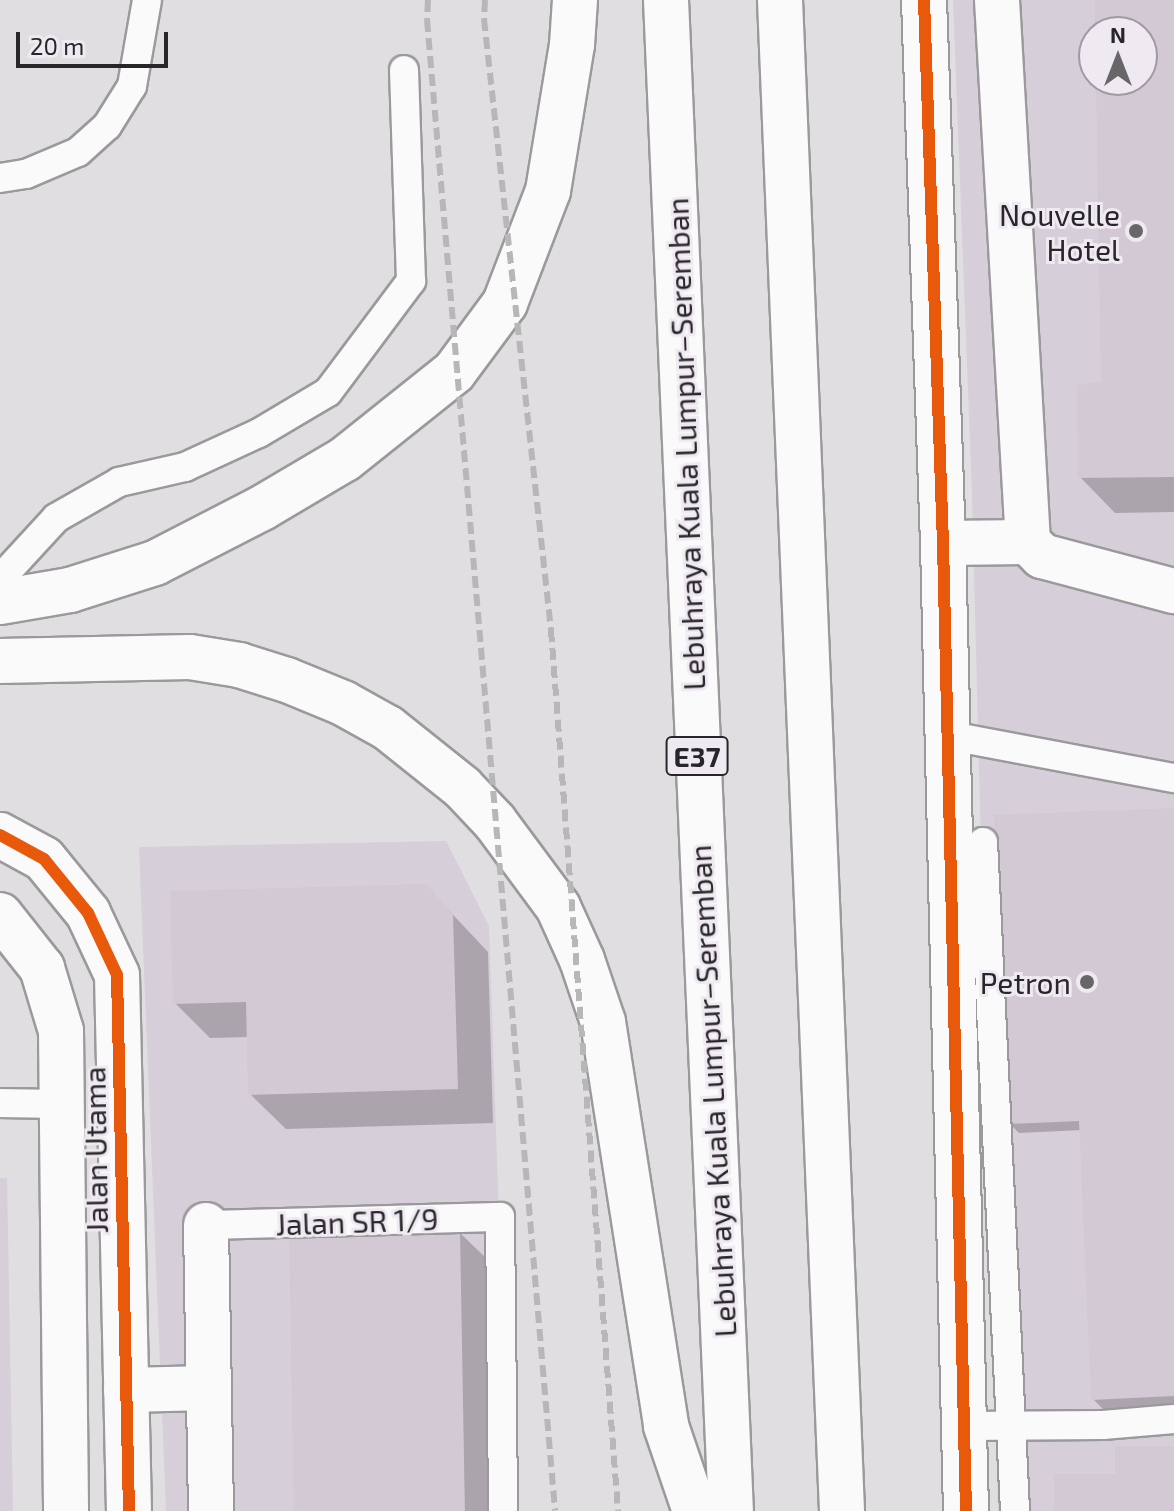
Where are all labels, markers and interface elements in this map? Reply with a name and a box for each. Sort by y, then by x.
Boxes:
scale bar [20,16,172,66]
north arrow [1078,16,1158,96]
text: N [1110,21,1126,47]
text: 20 m [30,31,84,60]
place label: Nouvelle Hotel [999,196,1120,266]
street label: Lebuhraya Kuala Lumpur–Seremban [658,197,712,691]
marker: Nouvelle Hotel [1127,222,1145,240]
road number: E37 [665,732,729,780]
street label: Lebuhraya Kuala Lumpur–Seremban [681,844,743,1338]
place label: Petron [980,964,1071,1000]
marker: Petron [1078,973,1096,991]
street label: Jalan Utama [76,1066,114,1234]
street label: Jalan SR 1/9 [275,1200,439,1242]

